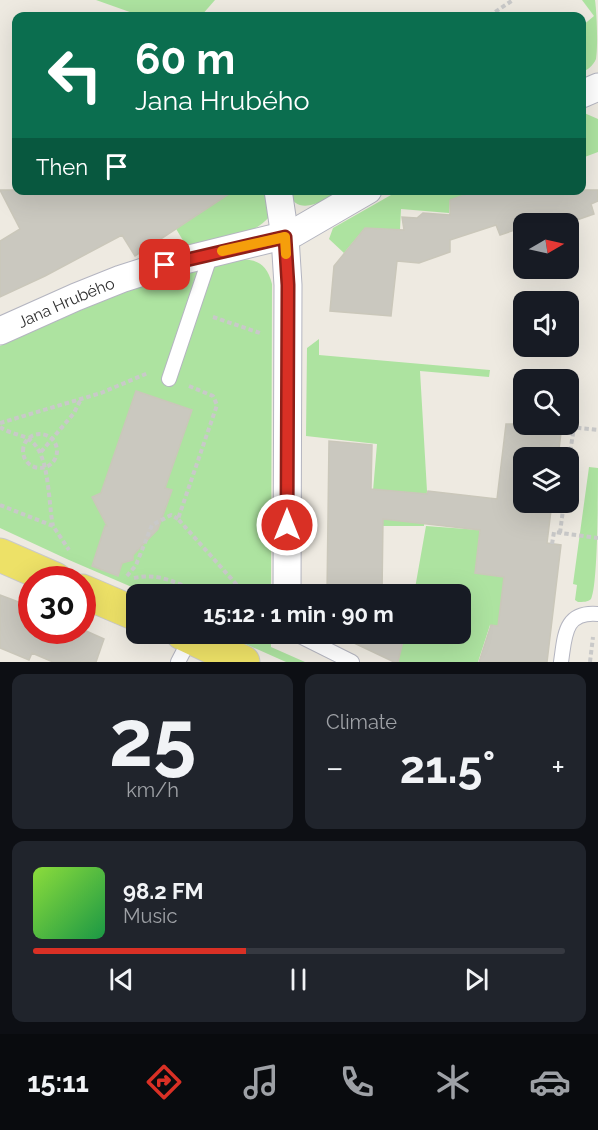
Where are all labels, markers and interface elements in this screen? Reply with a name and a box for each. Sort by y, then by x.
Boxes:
text: 60 m [135,35,235,84]
icon: left [36,36,114,114]
text: Jana Hrubého [135,85,310,116]
icon: arrive [100,150,133,183]
text: Then [36,154,88,180]
north arrow [513,213,579,279]
map controls [513,213,579,513]
pin [139,239,190,290]
icon: arrive [148,248,181,281]
street label: Jana Hrubého [15,273,117,331]
button: sound [513,291,579,357]
button: search [513,369,579,435]
button: layers [513,447,579,513]
position arrow [255,493,319,557]
speed limit sign: 30 [18,566,96,644]
text: 15:12 · 1 min · 90 m [203,601,394,627]
text: 25 [109,693,196,784]
text: Climate [326,710,397,734]
text: 21.5° [400,741,495,794]
text: − [326,748,344,787]
text: + [551,748,565,787]
text: km/h [126,778,179,802]
text: 98.2 FM [123,878,204,904]
text: Music [123,904,177,928]
icon: previous [105,963,138,996]
icon: pause [282,963,315,996]
icon: next [460,963,493,996]
icon: directions [143,1061,185,1103]
icon: music [240,1061,282,1103]
icon: phone [336,1061,378,1103]
icon: climate [432,1061,474,1103]
icon: car [529,1061,571,1103]
text: 15:11 [27,1067,89,1098]

